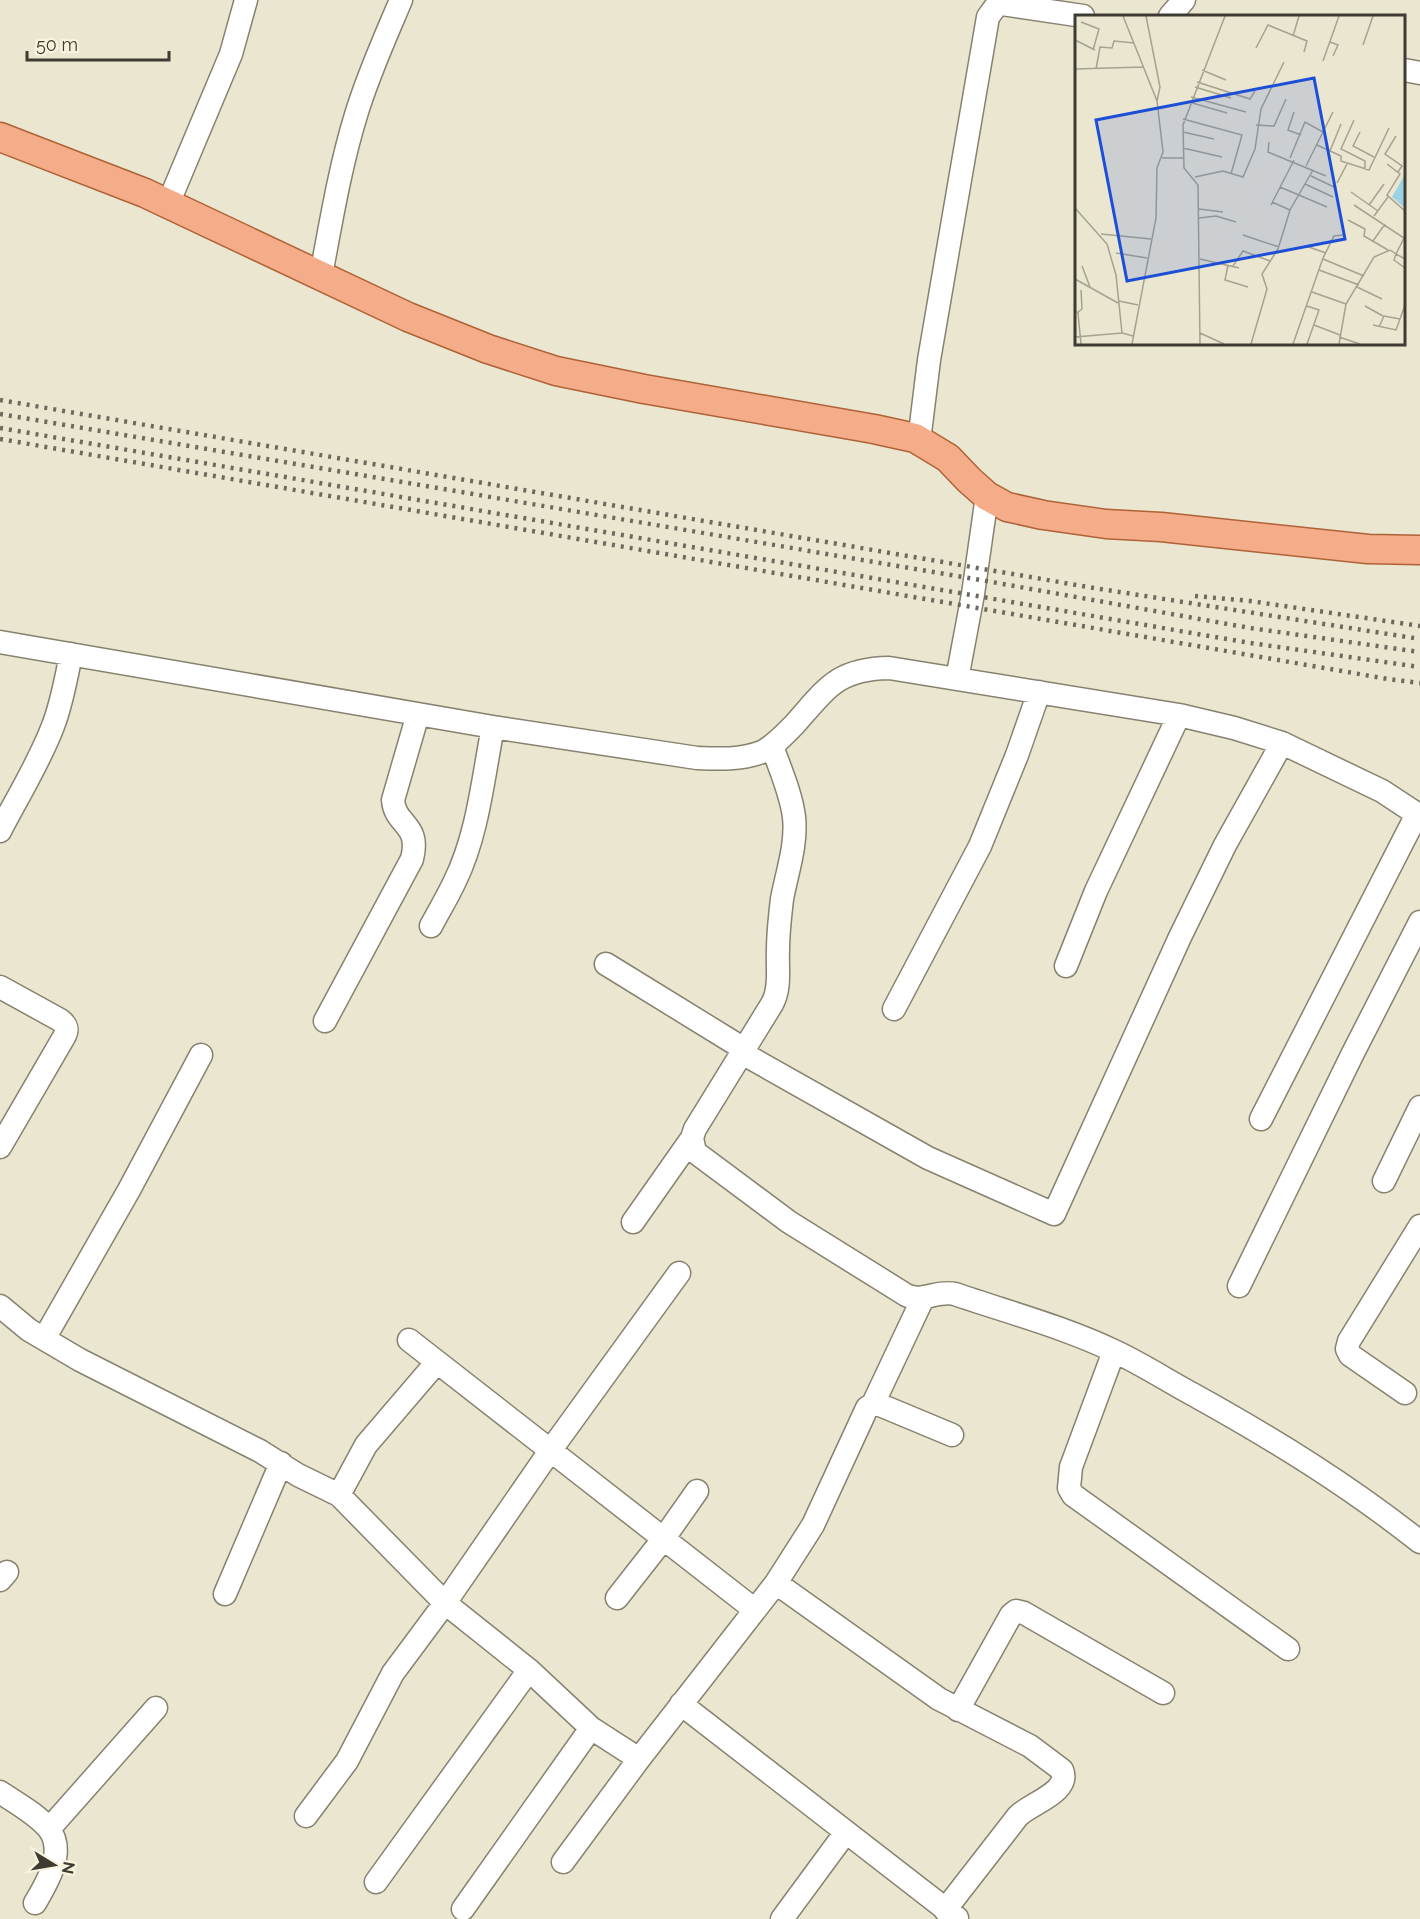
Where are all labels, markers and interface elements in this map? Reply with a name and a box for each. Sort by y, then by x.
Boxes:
inset map [1075,15,1405,345]
scale bar [27,24,170,62]
text: 50 m [36,34,78,55]
north arrow [24,1835,84,1895]
text: N [58,1860,79,1876]

